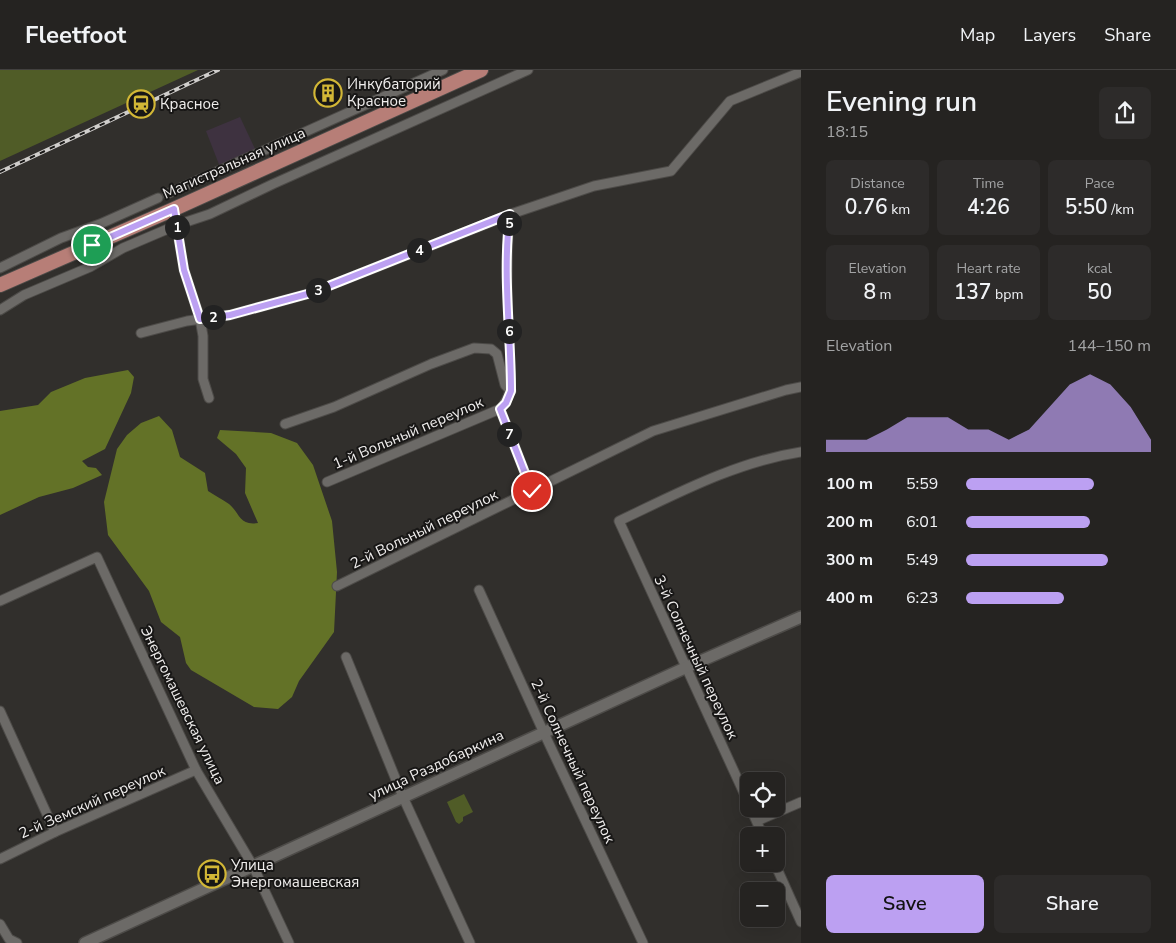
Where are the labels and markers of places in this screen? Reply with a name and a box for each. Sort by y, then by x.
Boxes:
place label: Инкубаторий Красное [347,74,441,111]
building icon: Инкубаторий Красное [313,78,343,108]
station icon: Красное [126,89,156,119]
place label: Красное [160,94,219,114]
pin: 5 [496,210,522,236]
pin: 1 [164,214,190,240]
pin [71,224,113,266]
pin: 4 [406,238,432,262]
pin: 3 [306,278,330,302]
pin: 2 [200,304,226,330]
pin: 6 [496,318,522,344]
pin: 7 [496,422,522,446]
pin [511,470,553,512]
place label: Улица Энергомашевская [230,855,359,892]
bus stop icon: Улица Энергомашевская [197,859,227,889]

